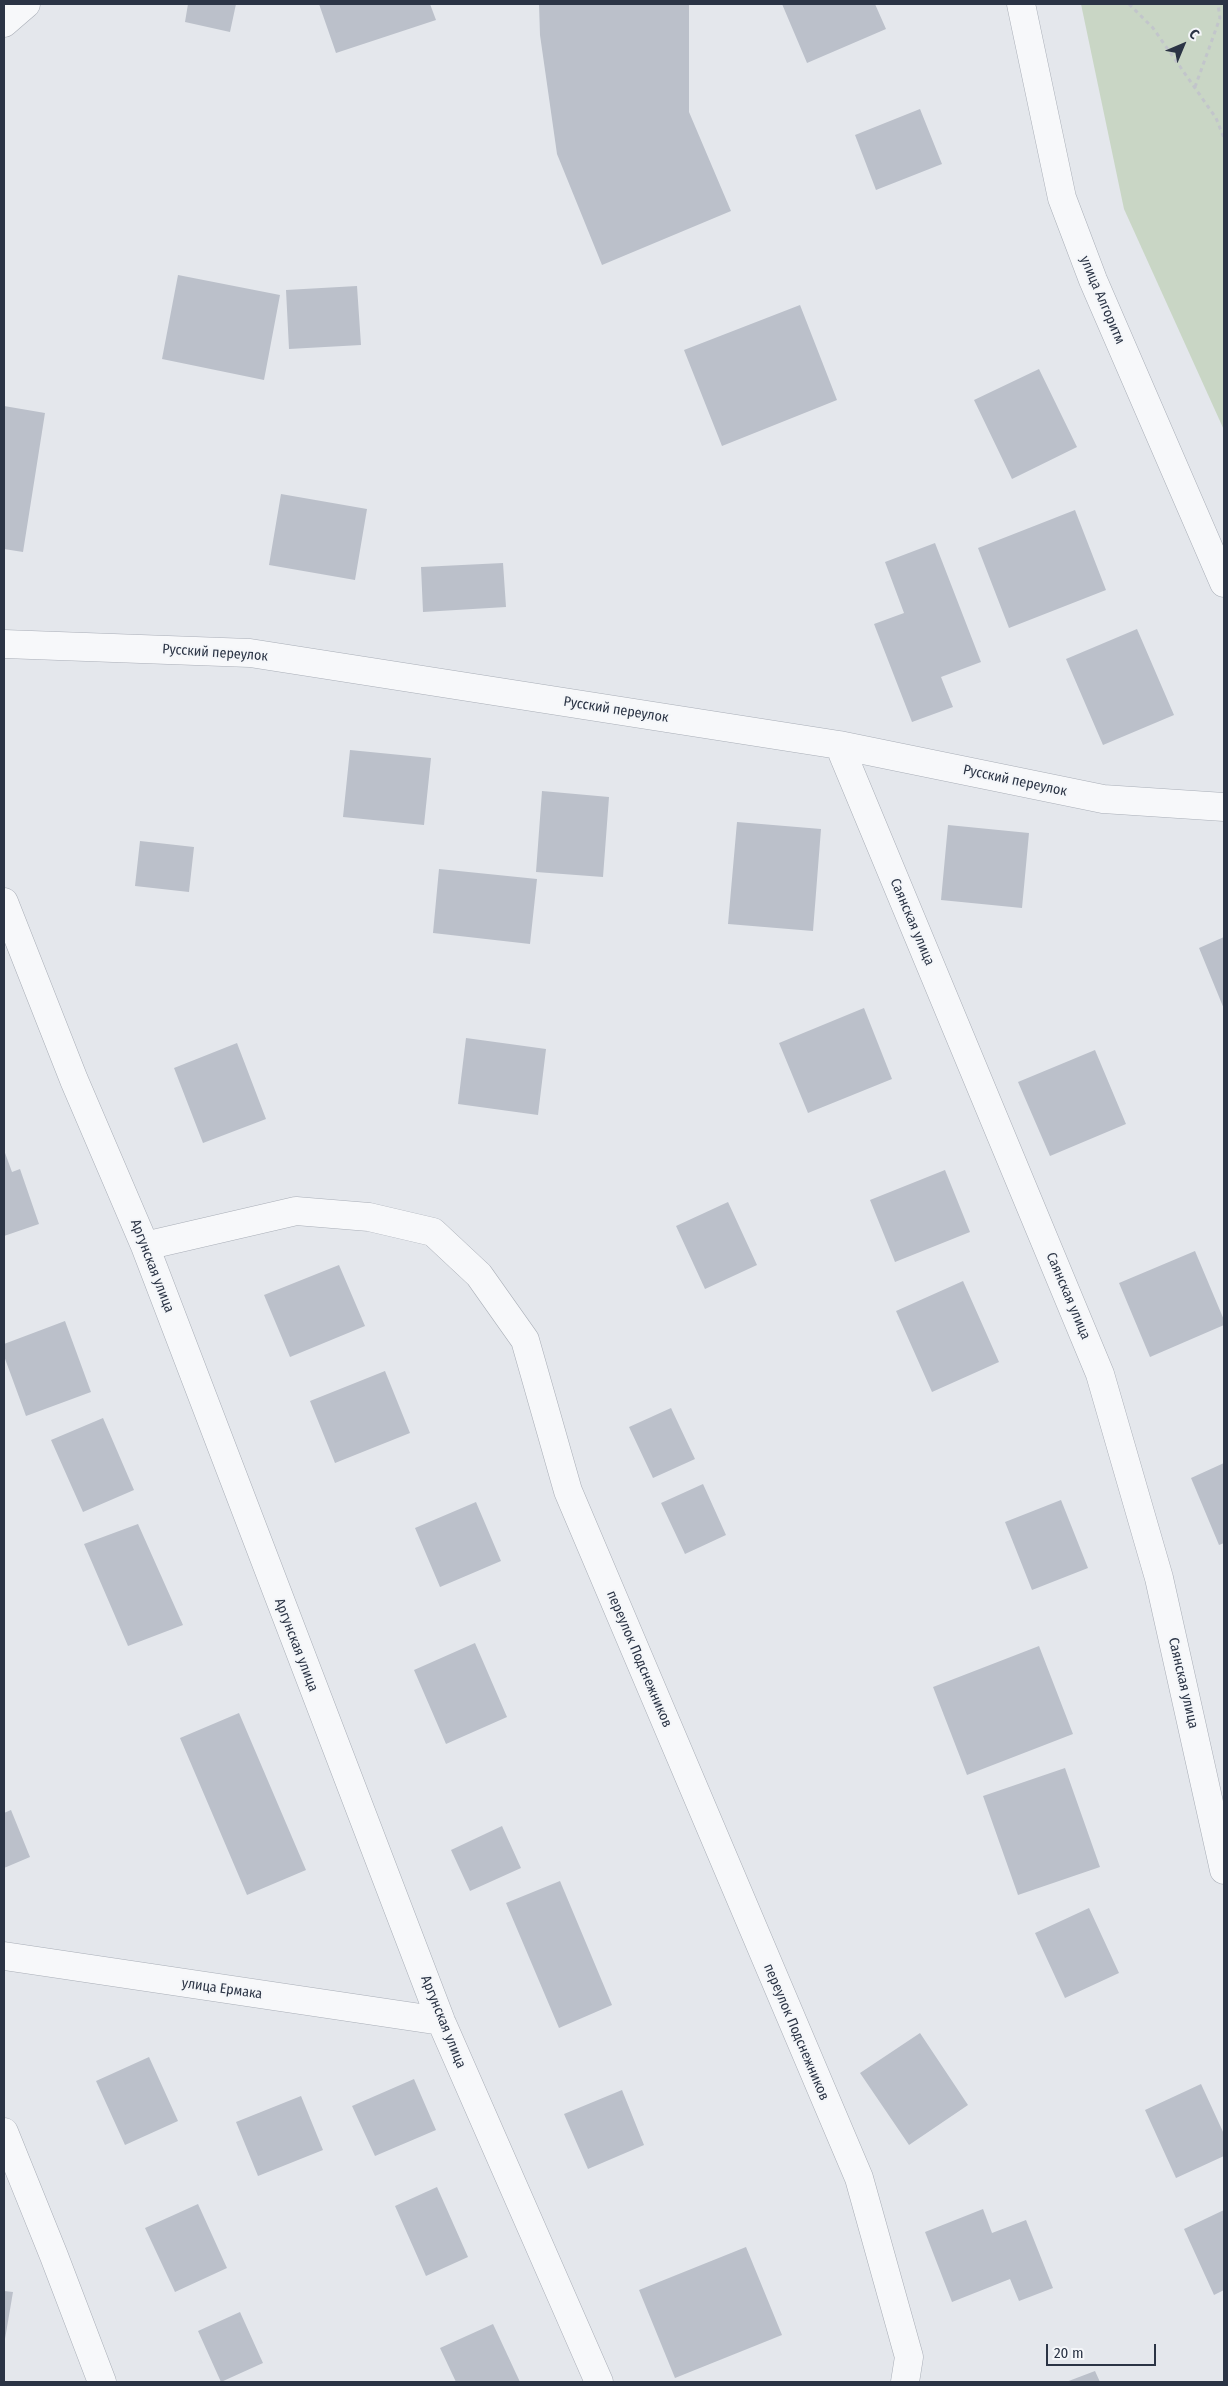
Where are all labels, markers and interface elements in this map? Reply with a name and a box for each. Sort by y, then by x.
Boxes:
north arrow [1158,20,1208,70]
text: С [1185,25,1203,43]
street label: улица Алгоритм [1076,253,1128,347]
street label: Русский переулок [162,641,268,665]
street label: Русский переулок [562,693,670,727]
street label: Русский переулок [961,762,1069,800]
street label: Саянская улица [886,876,938,968]
street label: Аргунская улица [127,1217,177,1315]
street label: Саянская улица [1042,1250,1094,1342]
street label: переулок Подснежников [603,1588,675,1730]
street label: Аргунская улица [271,1596,321,1694]
street label: Саянская улица [1164,1636,1202,1730]
street label: переулок Подснежников [760,1961,832,2103]
street label: Аргунская улица [417,1973,469,2071]
street label: улица Ермака [181,1975,263,2003]
scale bar [1048,2334,1158,2366]
text: 20 m [1054,2344,1084,2362]

